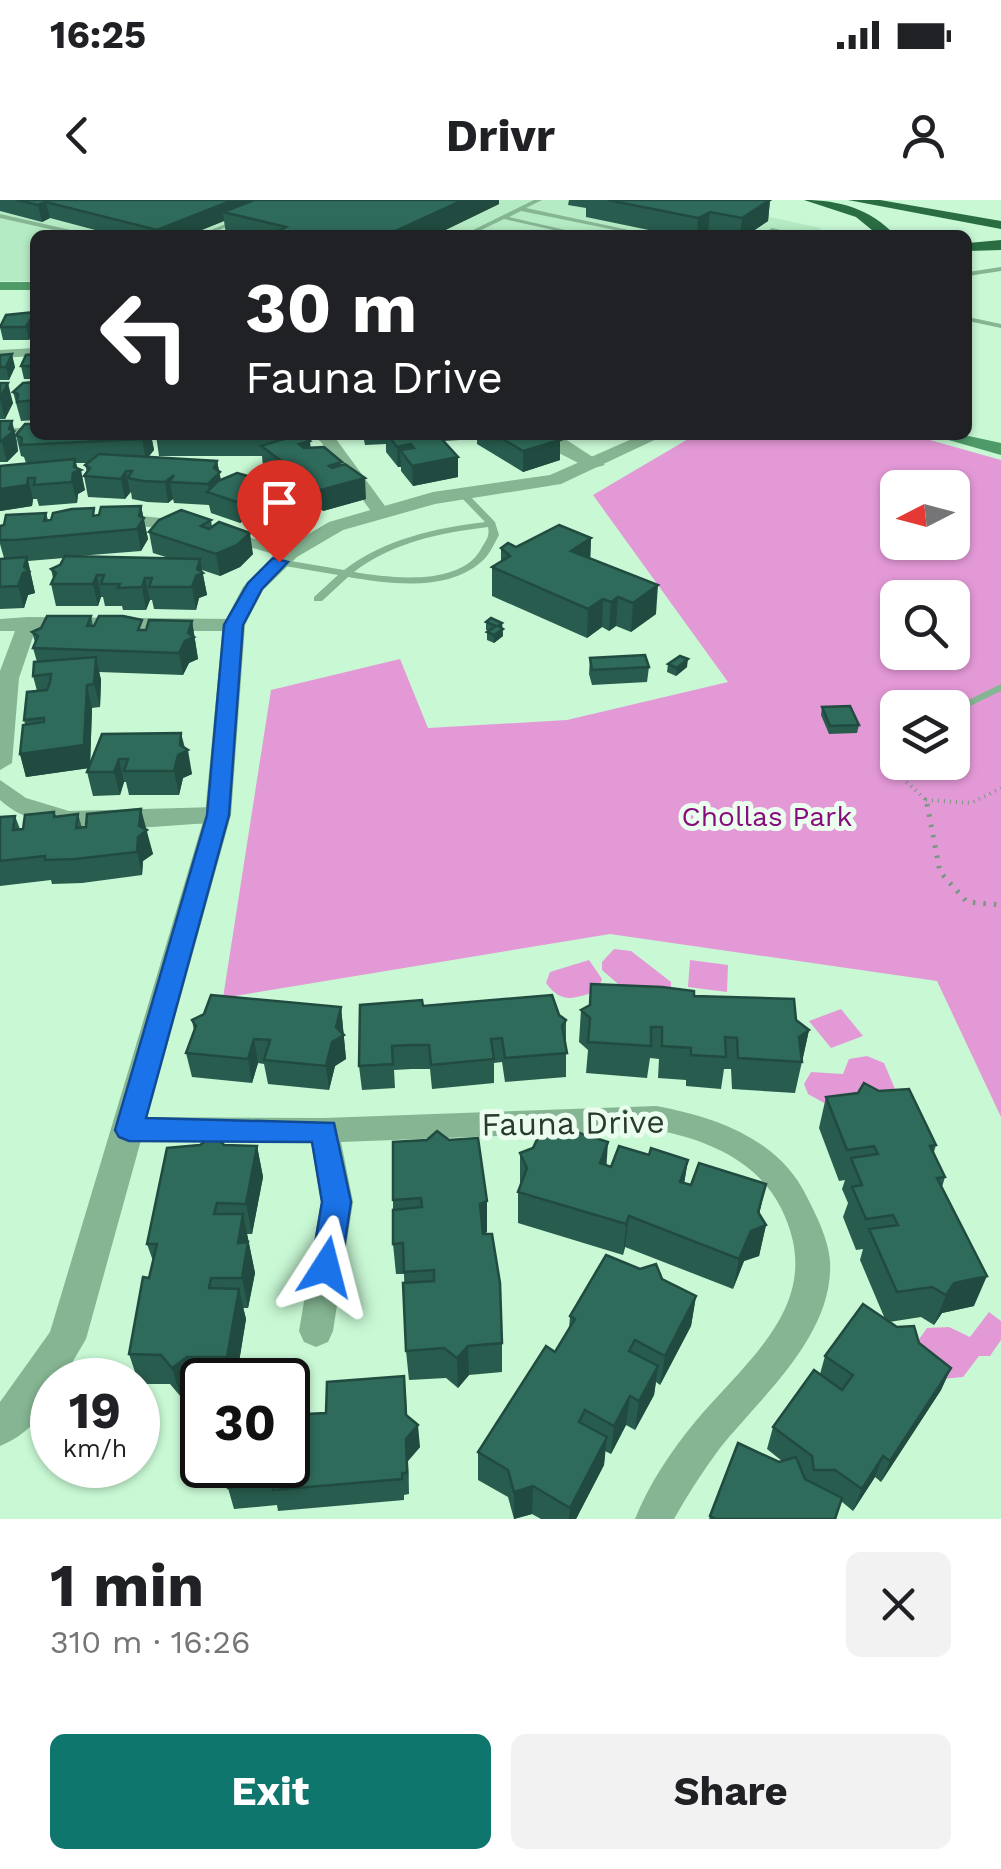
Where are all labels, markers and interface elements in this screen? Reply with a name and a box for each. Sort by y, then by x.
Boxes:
text: 16:25 [50,13,146,57]
icon: back [50,108,105,163]
icon: person [896,108,951,163]
text: Drivr [446,109,555,162]
text: 30 m [245,267,417,349]
icon: left [80,270,210,400]
text: Fauna Drive [245,351,503,404]
pin [237,460,322,563]
north arrow [880,470,970,560]
map controls [880,470,970,780]
icon: arrive [252,475,307,530]
button: search [880,580,970,670]
button: layers [880,690,970,780]
park label: Chollas Park [682,800,853,833]
street label: Fauna Drive [481,1102,665,1144]
position arrow [274,1215,378,1319]
speed limit sign: 30 [180,1358,310,1488]
text: 19 [69,1381,121,1440]
text: km/h [63,1434,127,1463]
text: 1 min [50,1550,204,1621]
button: close [846,1552,951,1657]
text: 310 m · 16:26 [50,1623,250,1661]
button: Exit [50,1734,491,1849]
button: Share [511,1734,951,1849]

